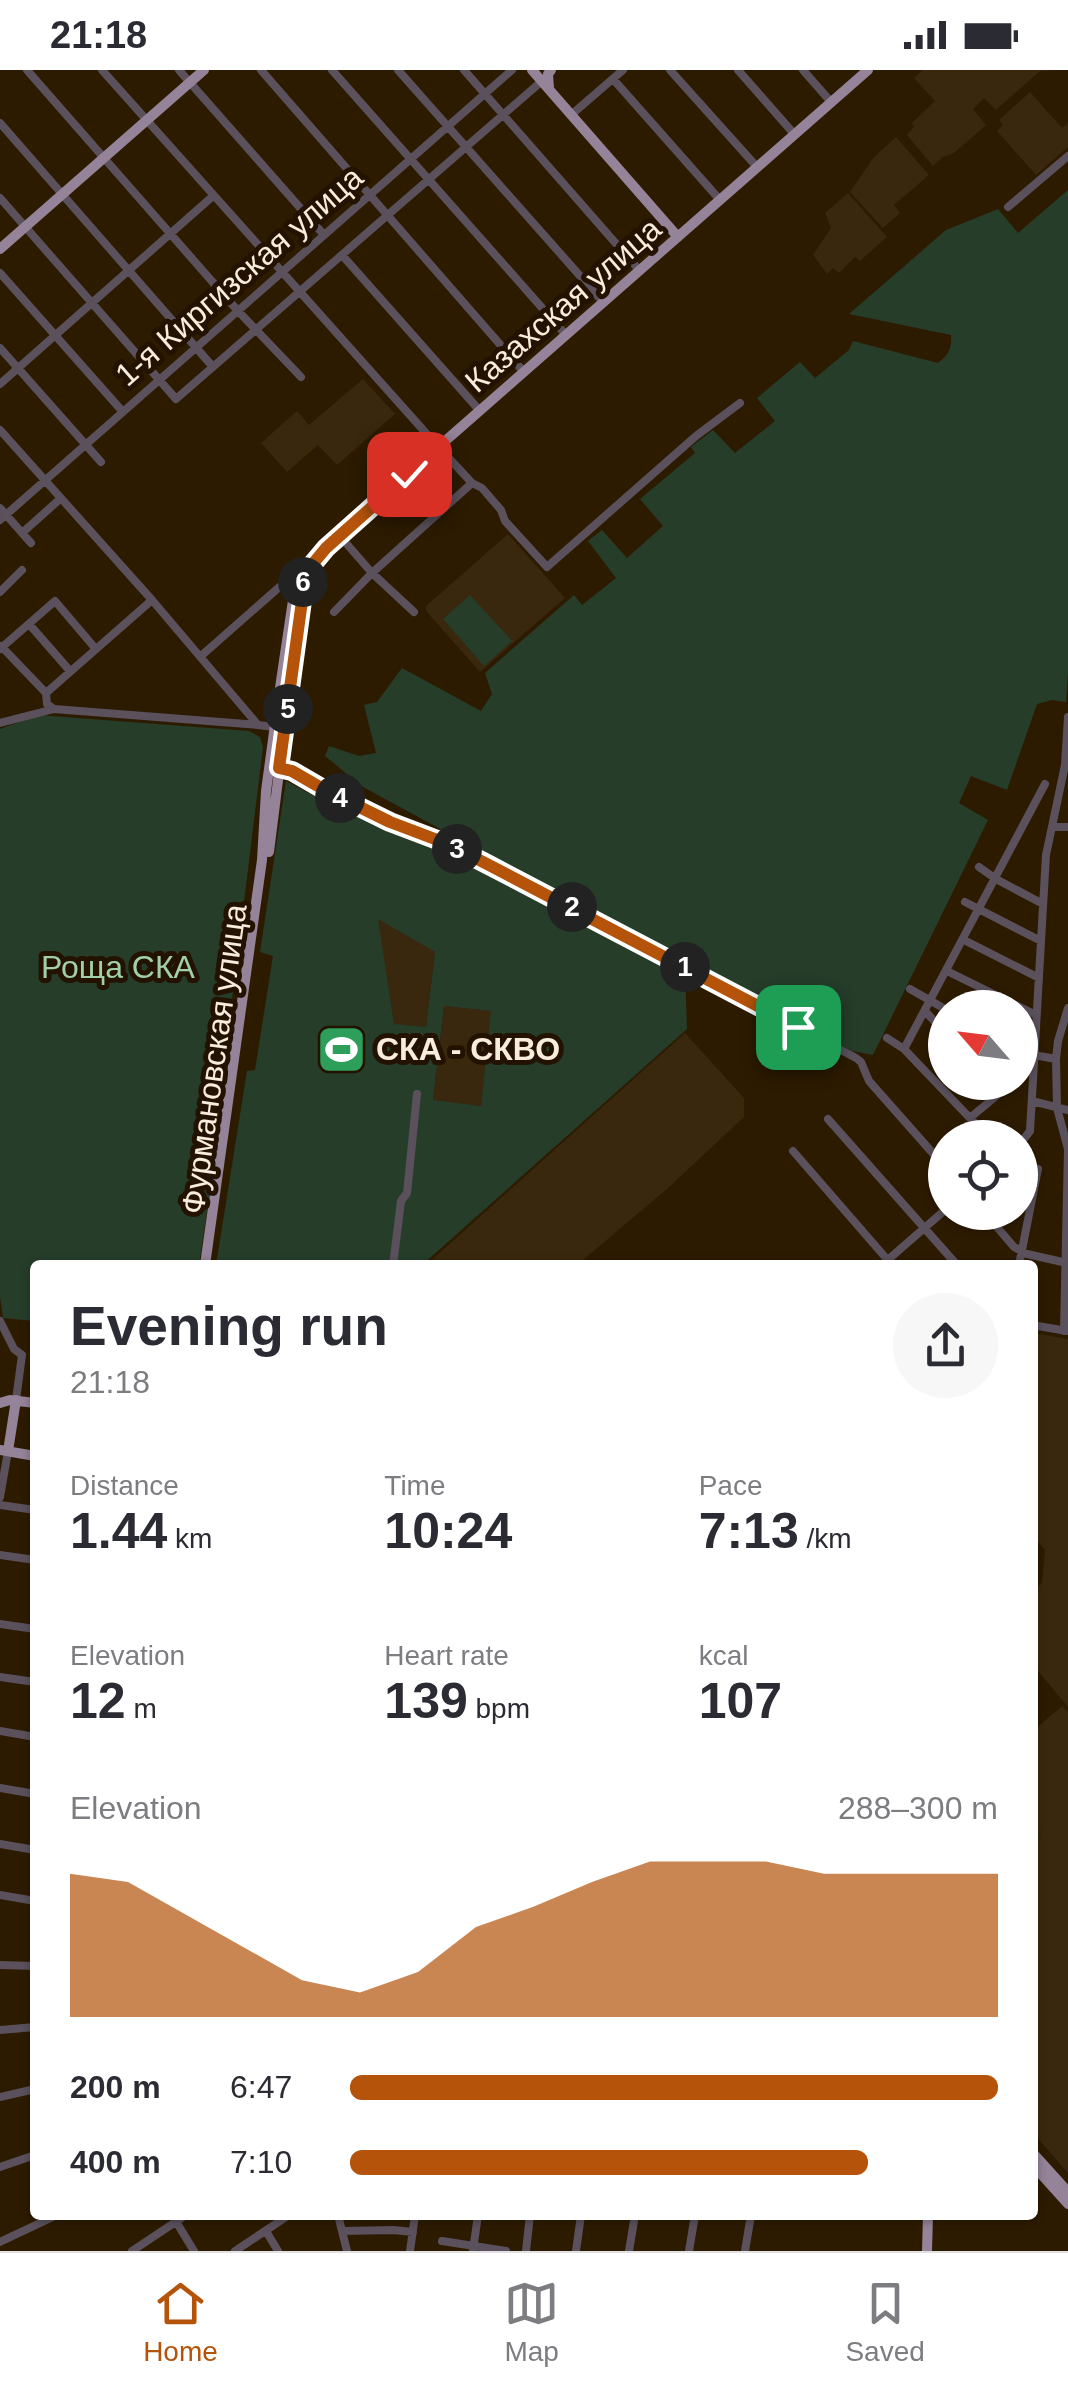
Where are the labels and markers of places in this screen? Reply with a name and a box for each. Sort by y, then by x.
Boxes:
pin [367,432,452,517]
pin: 6 [278,557,328,607]
pin: 5 [263,684,313,734]
pin: 4 [315,773,365,823]
pin: 3 [432,824,482,874]
pin: 2 [547,882,597,932]
pin: 1 [660,942,710,992]
pin [756,985,841,1070]
sports icon: СКА - СКВО [315,1023,367,1075]
place label: СКА - СКВО [376,1031,560,1067]

